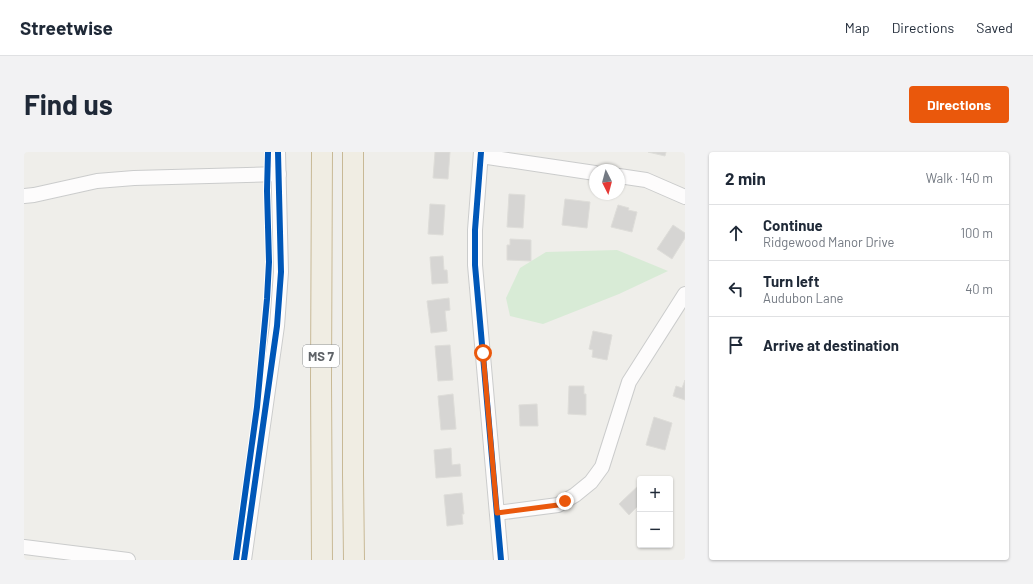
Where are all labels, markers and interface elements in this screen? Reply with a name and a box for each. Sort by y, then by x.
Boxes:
text: Streetwise [20,16,113,39]
text: Map [845,19,870,36]
text: Directions [892,19,954,36]
text: Saved [976,19,1013,36]
button: Directions [909,86,1009,123]
text: Find us [24,87,113,121]
north arrow [589,164,625,200]
text: 2 min [725,168,766,188]
text: Walk · 140 m [926,170,993,186]
text: Continue [763,216,823,234]
icon: ahead [725,222,747,244]
text: 100 m [960,225,993,241]
text: Ridgewood Manor Drive [763,234,894,250]
text: Turn left [763,272,819,290]
icon: left [725,278,747,300]
text: 40 m [965,281,993,297]
text: Audubon Lane [763,290,844,306]
icon: arrive [725,334,747,356]
text: Arrive at destination [763,336,899,354]
route start [474,344,492,362]
road number: MS 7 [303,345,339,367]
map controls [637,476,673,548]
button: + [637,476,673,512]
route end [556,492,574,510]
button: − [637,512,673,548]

